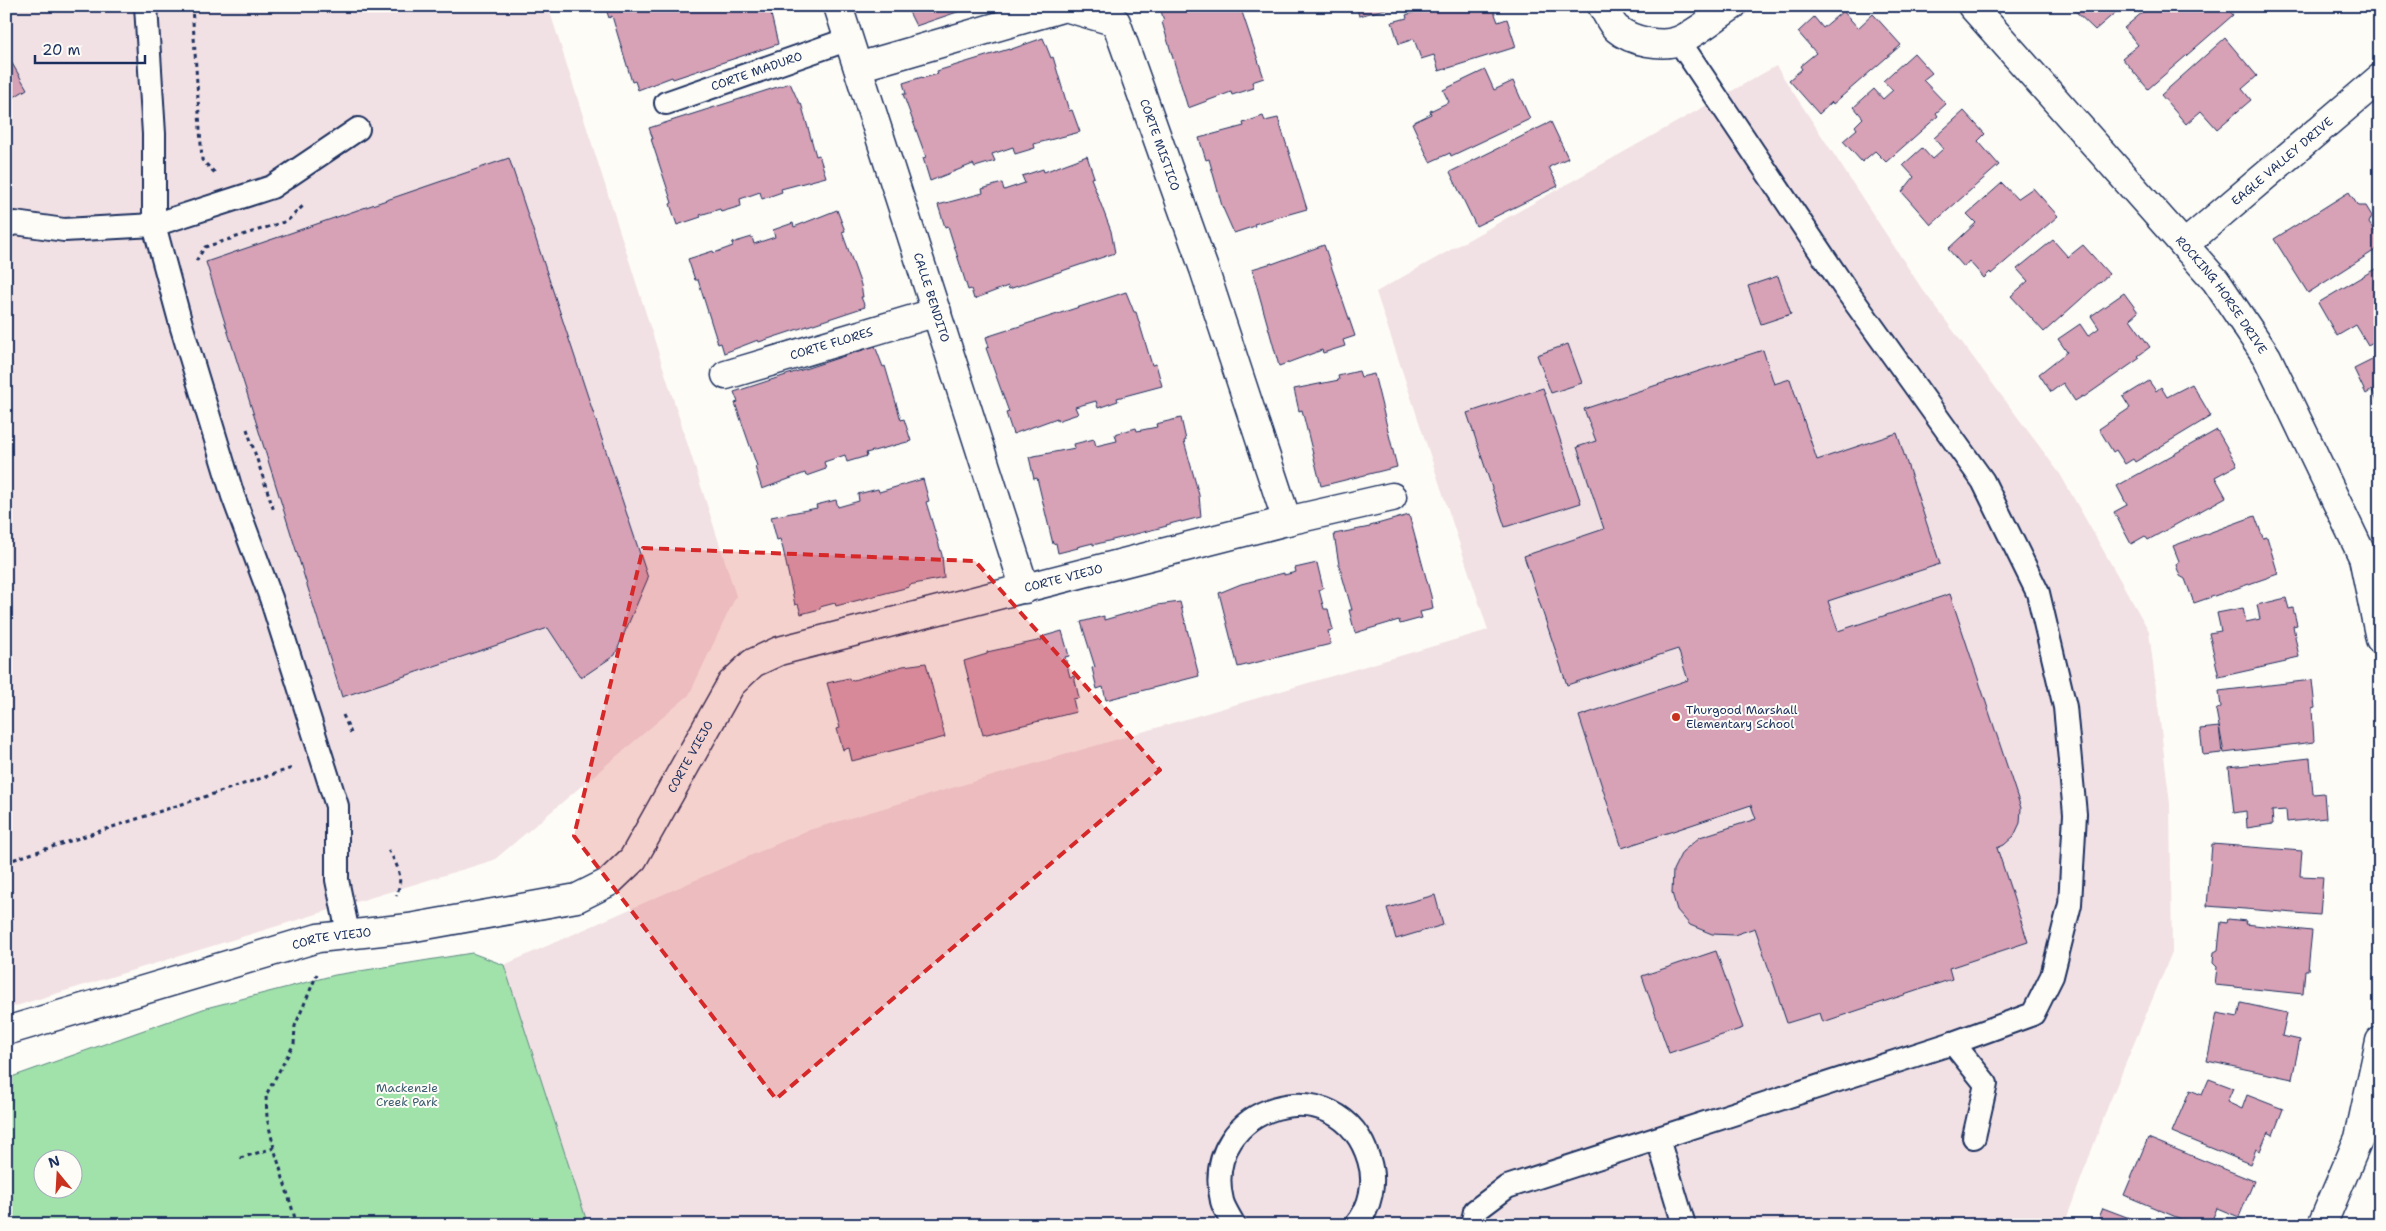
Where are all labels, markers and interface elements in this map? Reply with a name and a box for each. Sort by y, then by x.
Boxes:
scale bar [35,32,145,64]
text: 20 m [42,40,81,60]
street label: CORTE MADURO [709,48,804,95]
street label: CORTE MISTICO [1136,97,1183,193]
street label: EAGLE VALLEY DRIVE [2228,114,2336,209]
street label: ROCKING HORSE DRIVE [2172,233,2271,357]
street label: CALLE BENDITO [910,251,953,344]
street label: CORTE FLORES [788,323,875,363]
street label: CORTE VIEJO [1023,561,1104,596]
place label: Thurgood Marshall Elementary School [1686,702,1798,732]
marker: Thurgood Marshall Elementary School [1670,711,1682,723]
street label: CORTE VIEJO [664,718,717,796]
street label: CORTE VIEJO [290,924,372,953]
park label: Mackenzie Creek Park [376,1080,438,1110]
north arrow [32,1148,82,1198]
text: N [46,1151,62,1172]

